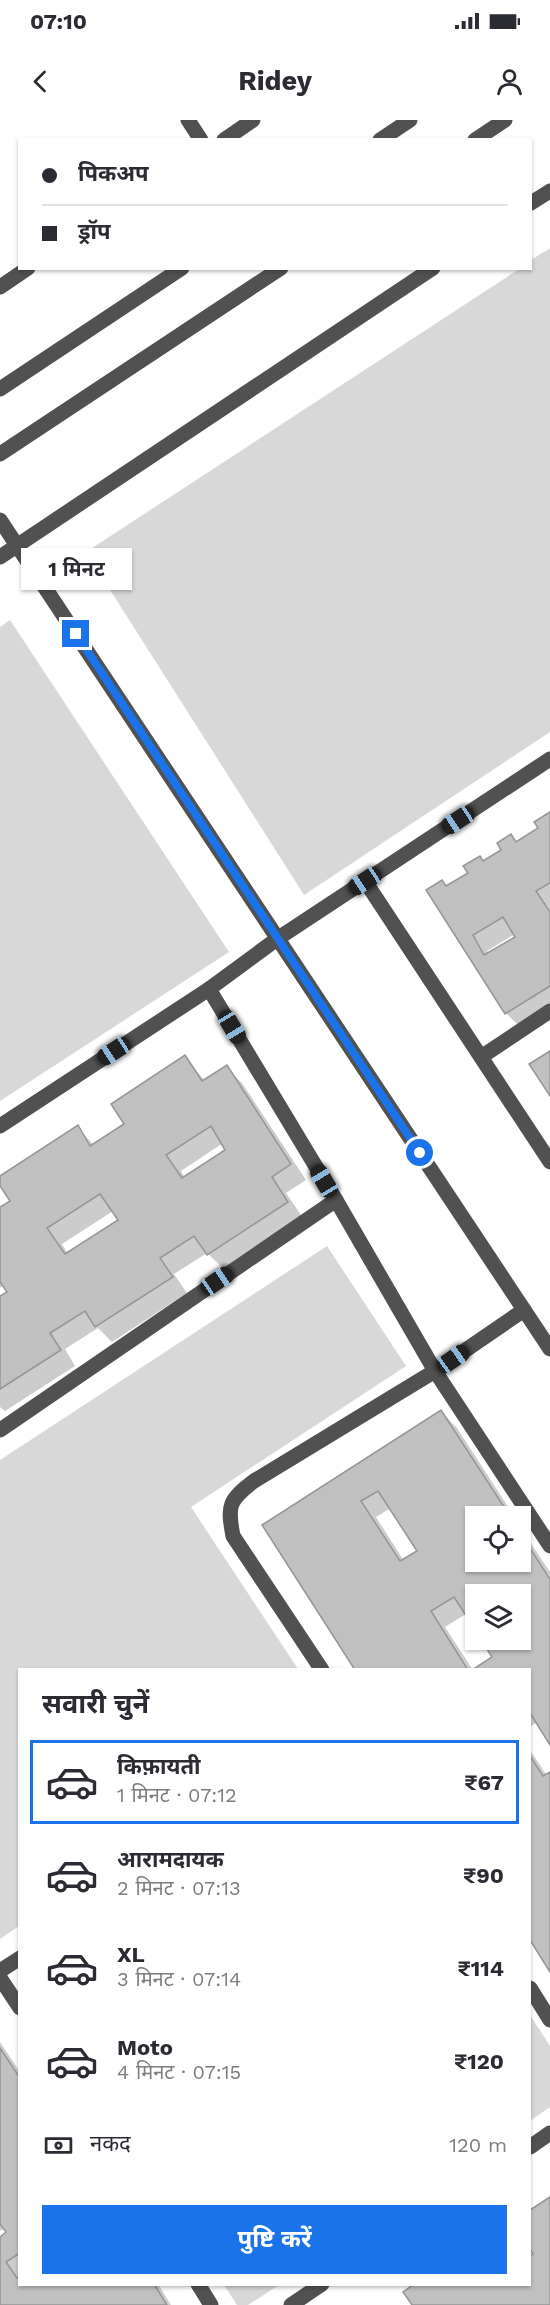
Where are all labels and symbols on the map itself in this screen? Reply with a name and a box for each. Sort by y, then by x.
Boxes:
callout: 1 मिनट [20,547,132,589]
route end [62,620,89,647]
car [438,803,478,837]
car [345,864,385,898]
car [215,1007,249,1047]
car [94,1034,134,1068]
route start [406,1139,433,1166]
car [307,1161,341,1201]
car [197,1263,237,1299]
car [433,1341,473,1377]

